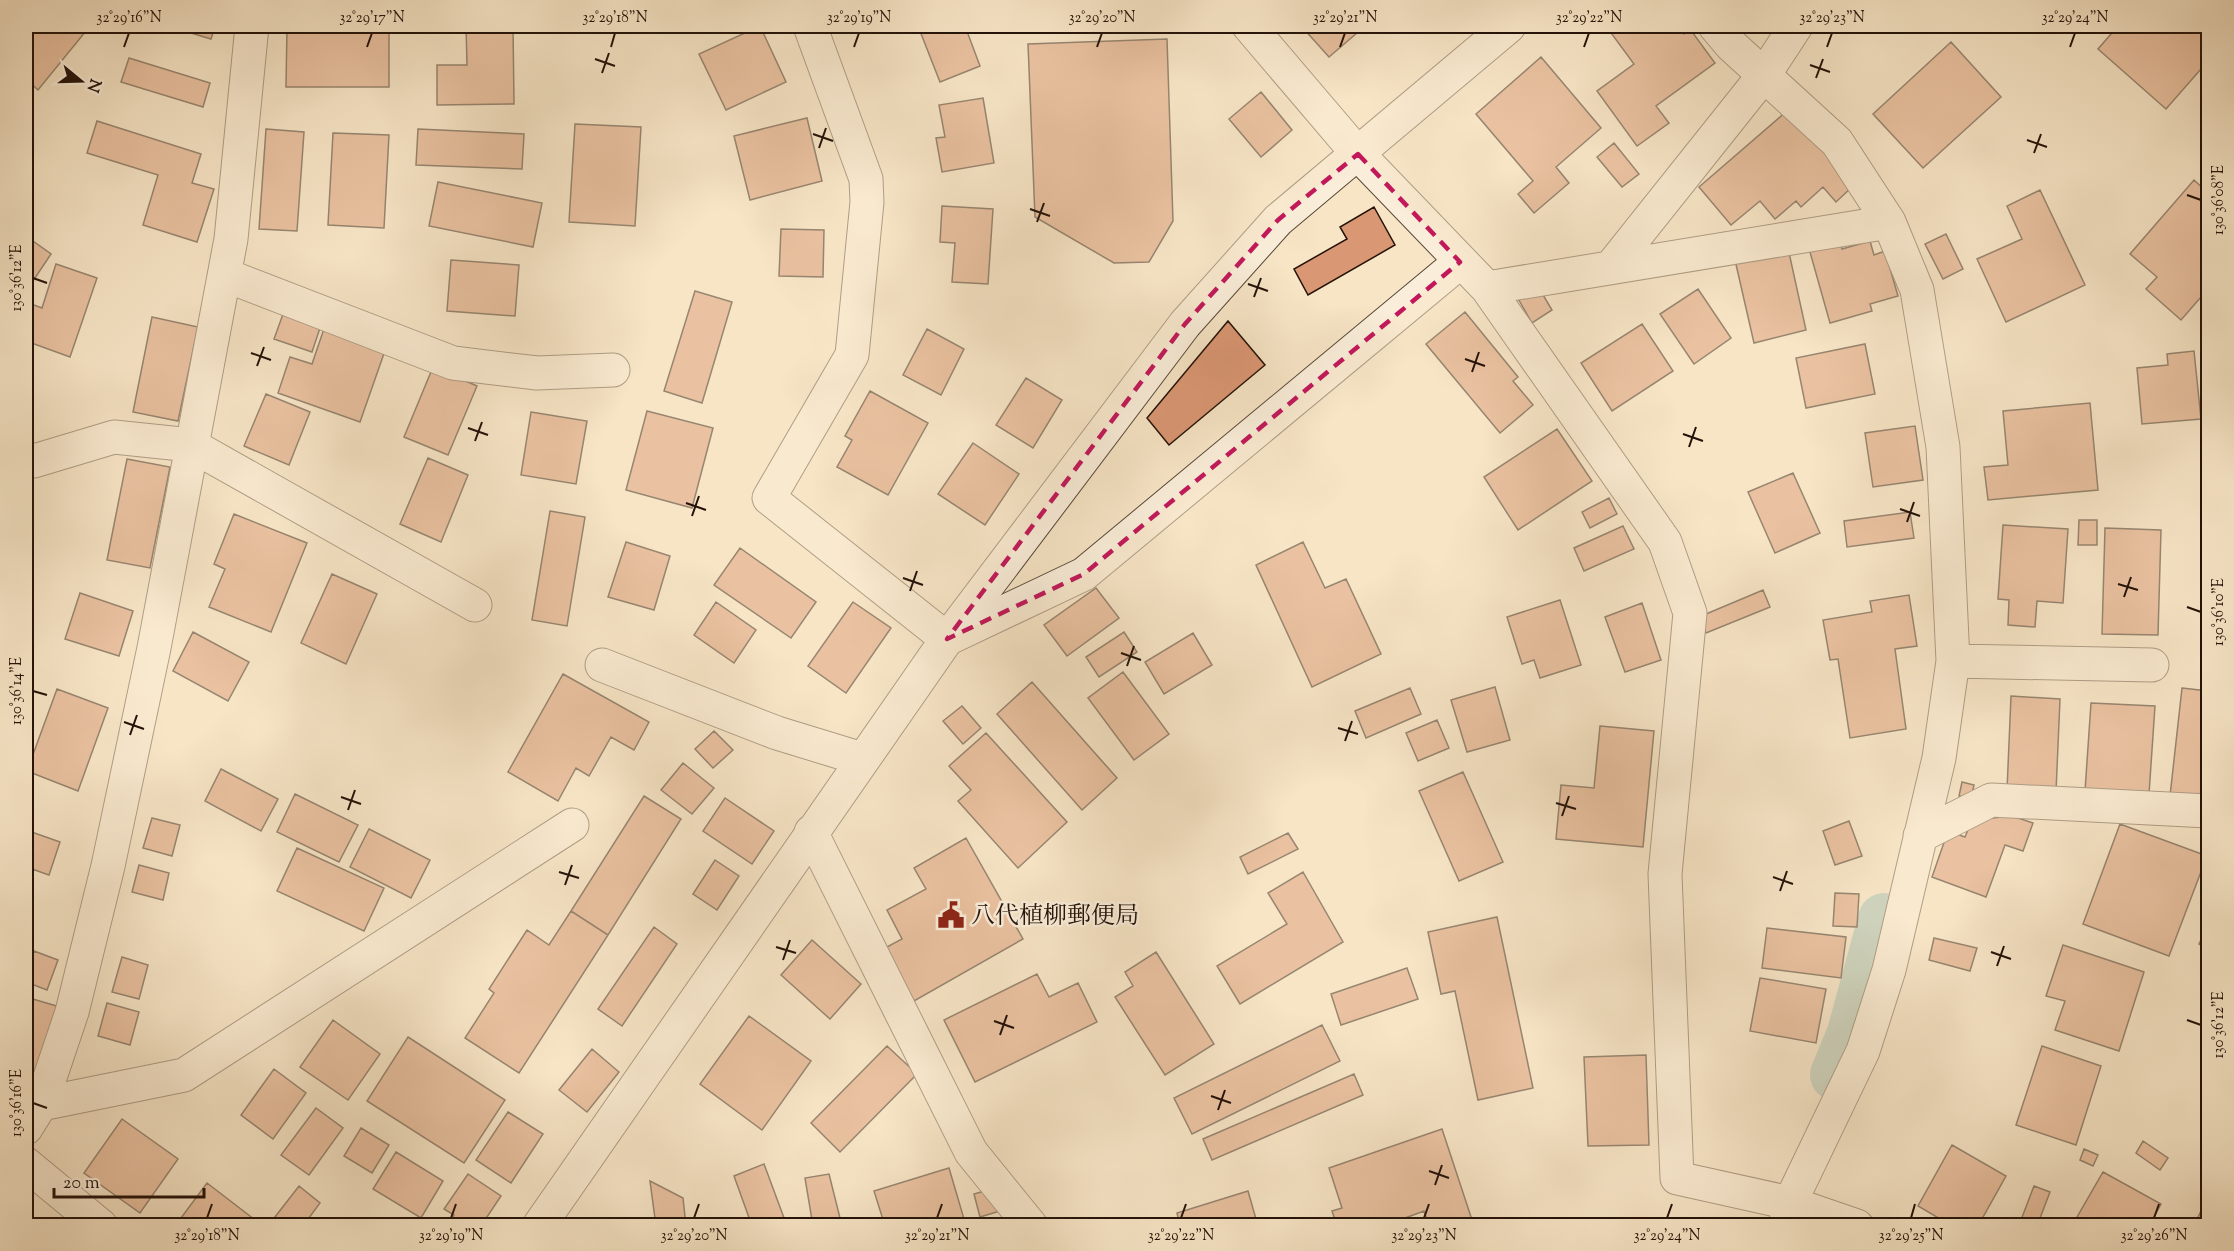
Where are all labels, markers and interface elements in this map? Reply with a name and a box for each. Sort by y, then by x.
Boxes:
text: 32°29'16"N [96,8,162,29]
text: 32°29'17"N [339,8,405,29]
text: 32°29'18"N [582,8,648,29]
text: 32°29'19"N [827,8,891,29]
text: 32°29'20"N [1068,8,1136,29]
text: 32°29'21"N [1313,8,1377,29]
text: 32°29'22"N [1556,8,1622,29]
text: 32°29'23"N [1799,8,1865,29]
text: 32°29'24"N [2041,8,2109,29]
north arrow [51,51,111,111]
text: N [80,75,106,95]
text: 130°36'08"E [2209,165,2230,235]
text: 130°36'12"E [7,244,28,312]
text: 130°36'10"E [2209,578,2230,646]
text: 130°36'14"E [7,657,28,725]
public building icon: 八代植柳郵便局 [936,900,966,930]
place label: 八代植柳郵便局 [971,900,1139,934]
text: 130°36'12"E [2209,991,2230,1059]
text: 130°36'16"E [7,1069,28,1137]
scale bar [54,1161,204,1199]
text: 20 m [63,1171,100,1197]
text: 32°29'18"N [174,1226,240,1247]
text: 32°29'19"N [419,1226,483,1247]
text: 32°29'20"N [660,1226,728,1247]
text: 32°29'21"N [905,1226,969,1247]
text: 32°29'22"N [1148,1226,1214,1247]
text: 32°29'23"N [1391,1226,1457,1247]
text: 32°29'24"N [1633,1226,1701,1247]
text: 32°29'25"N [1879,1226,1943,1247]
text: 32°29'26"N [2120,1226,2188,1247]

